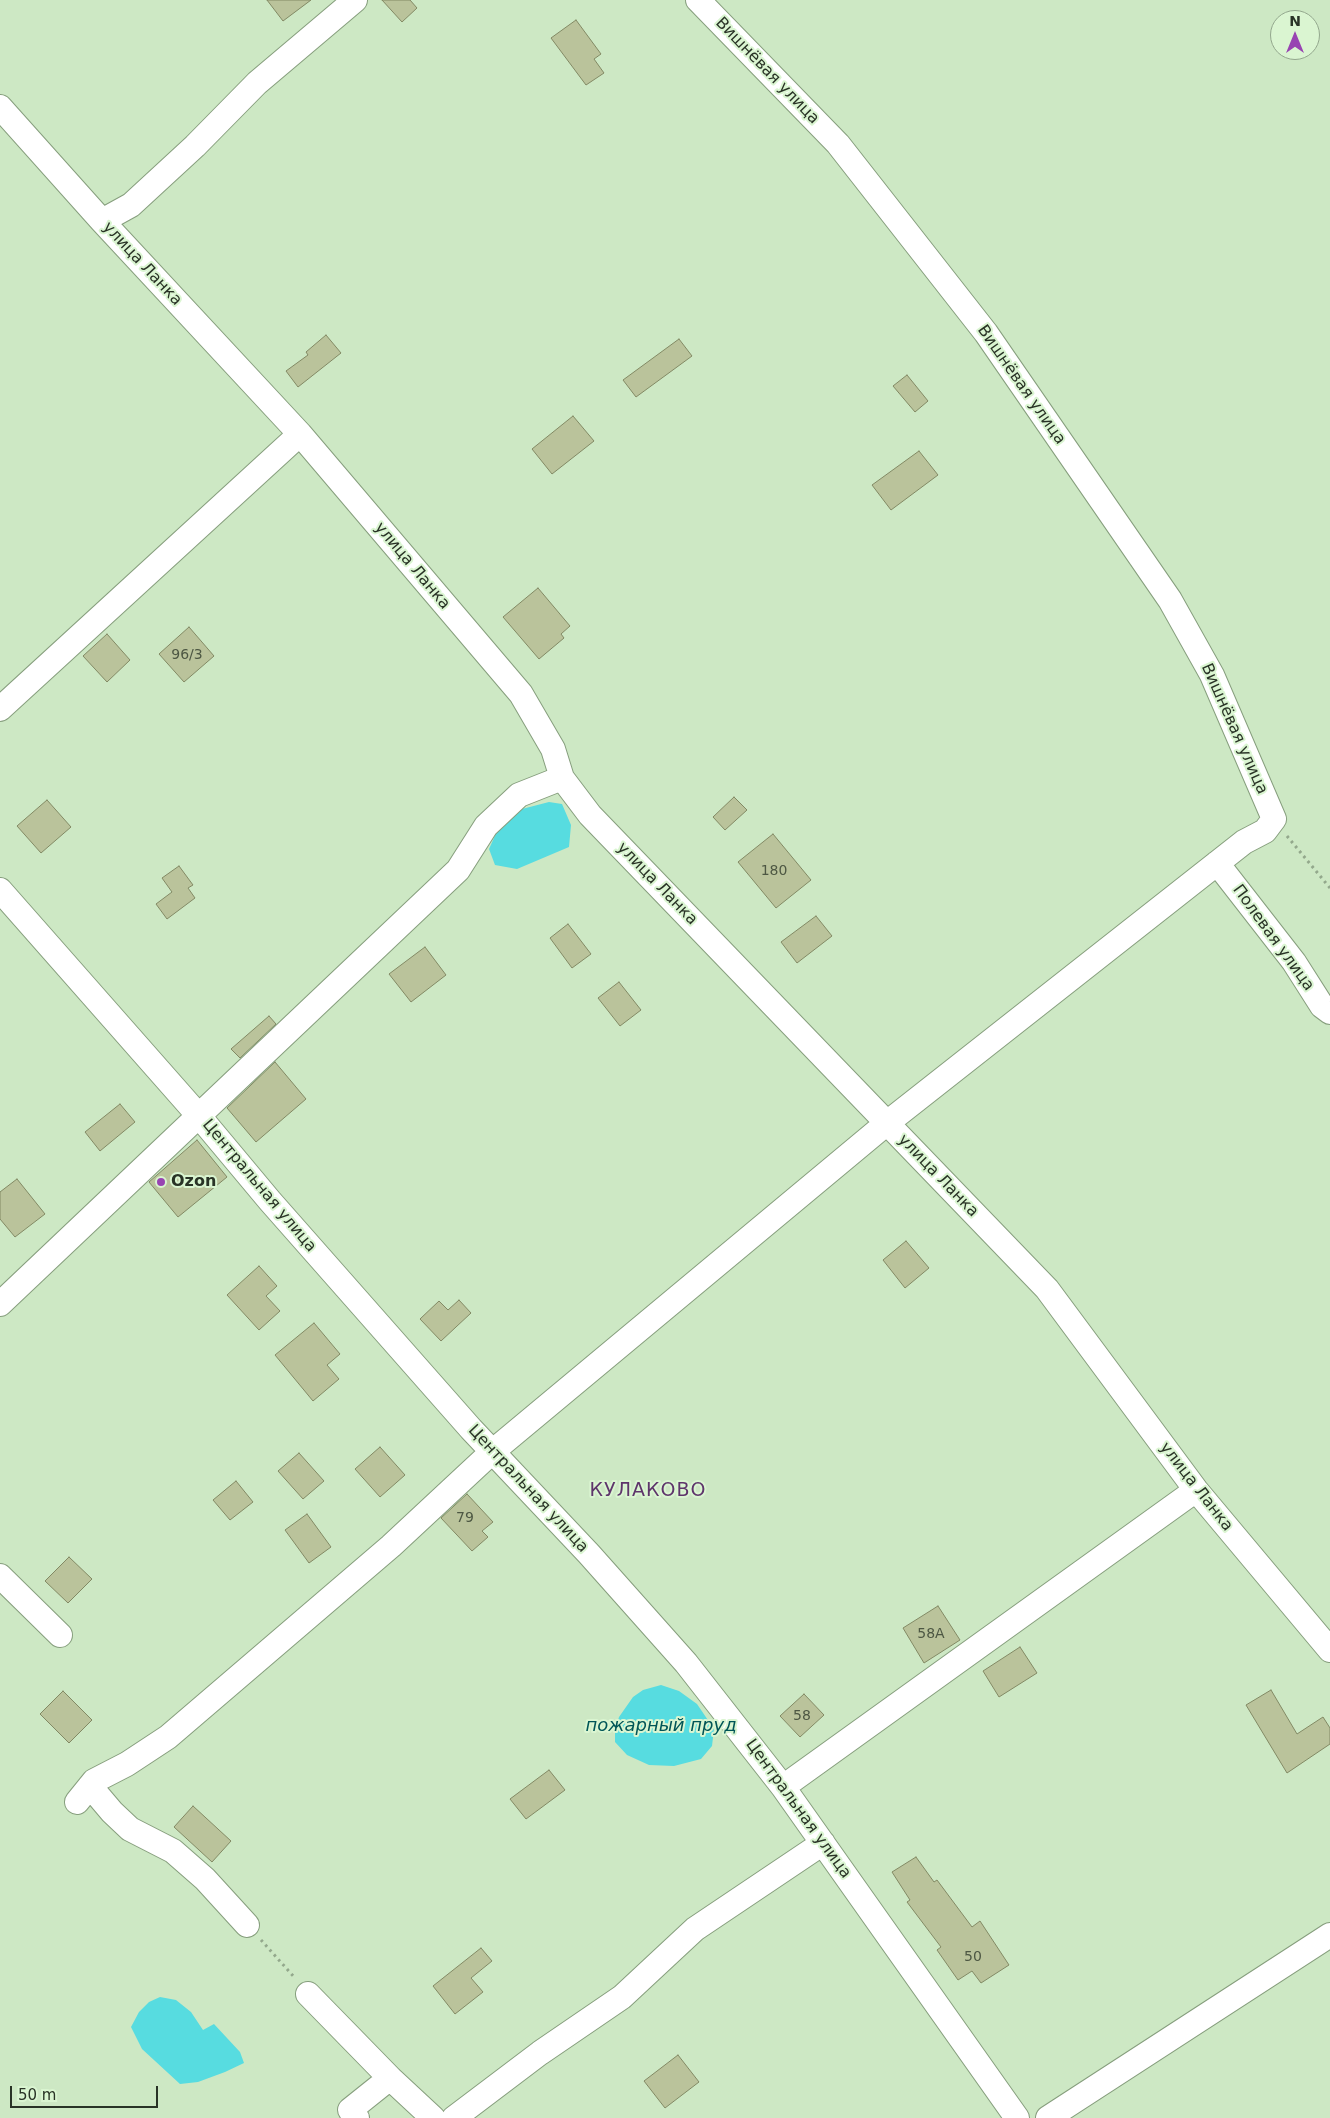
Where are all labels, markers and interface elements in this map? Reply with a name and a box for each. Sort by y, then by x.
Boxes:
north arrow [1270,10,1320,60]
text: N [1289,13,1301,29]
street label: Вишнёвая улица [711,14,823,128]
street label: улица Ланка [98,218,186,310]
street label: Вишнёвая улица [973,322,1069,448]
street label: улица Ланка [370,519,454,613]
house number: 96/3 [171,647,203,663]
street label: Вишнёвая улица [1197,661,1271,797]
street label: улица Ланка [613,839,701,929]
house number: 180 [761,863,787,879]
street label: Полевая улица [1228,881,1318,995]
street label: Центральная улица [198,1116,320,1256]
street label: улица Ланка [894,1131,982,1221]
place label: Ozon [171,1172,216,1192]
marker: Ozon [155,1176,167,1188]
street label: Центральная улица [464,1421,592,1557]
street label: улица Ланка [1155,1439,1237,1535]
district label: КУЛАКОВО [589,1480,707,1502]
house number: 79 [456,1510,474,1526]
house number: 58А [917,1626,945,1642]
house number: 58 [793,1708,811,1724]
water label: пожарный пруд [585,1715,737,1737]
street label: Центральная улица [741,1736,855,1882]
house number: 50 [964,1949,982,1965]
scale bar [12,2076,160,2108]
text: 50 m [18,2086,56,2104]

